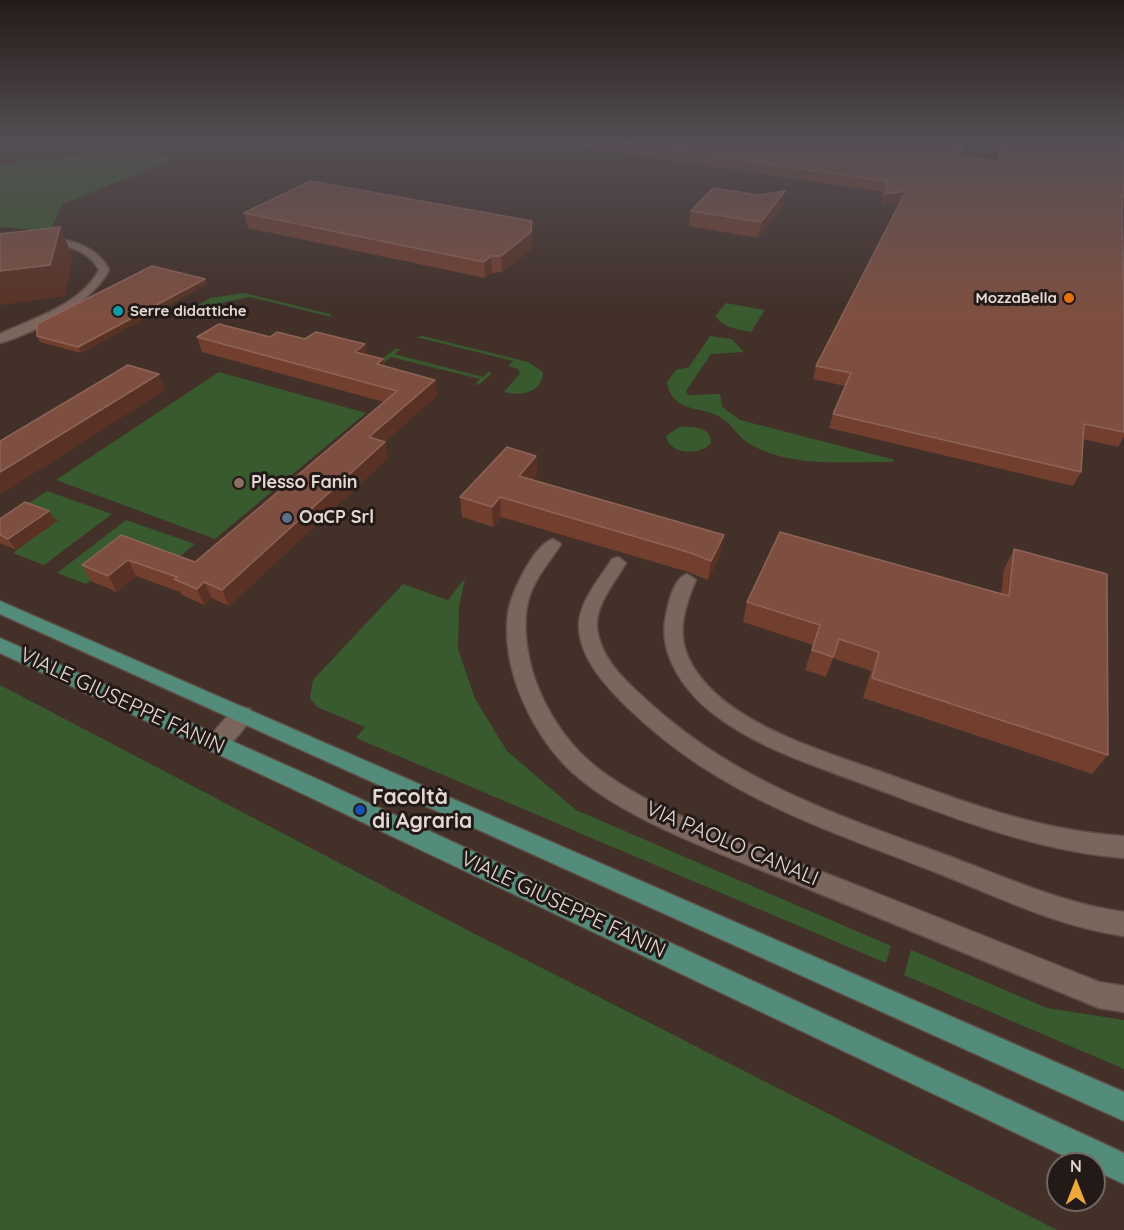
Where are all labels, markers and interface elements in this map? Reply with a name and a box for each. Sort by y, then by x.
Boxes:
place label: MozzaBella [975,289,1057,307]
marker: MozzaBella [1062,291,1076,305]
place label: Serre didattiche [130,302,247,320]
marker: Serre didattiche [111,304,125,318]
place label: Plesso Fanin [251,472,358,494]
marker: Plesso Fanin [232,476,246,490]
place label: OaCP Srl [299,507,374,529]
marker: OaCP Srl [280,511,294,525]
street label: VIALE GIUSEPPE FANIN [15,642,229,760]
place label: Facoltà di Agraria [372,785,472,835]
street label: VIA PAOLO CANALI [642,796,822,892]
marker: Facoltà di Agraria [353,803,367,817]
street label: VIALE GIUSEPPE FANIN [456,846,670,964]
north arrow [1046,1152,1106,1212]
text: N [1070,1156,1082,1176]

